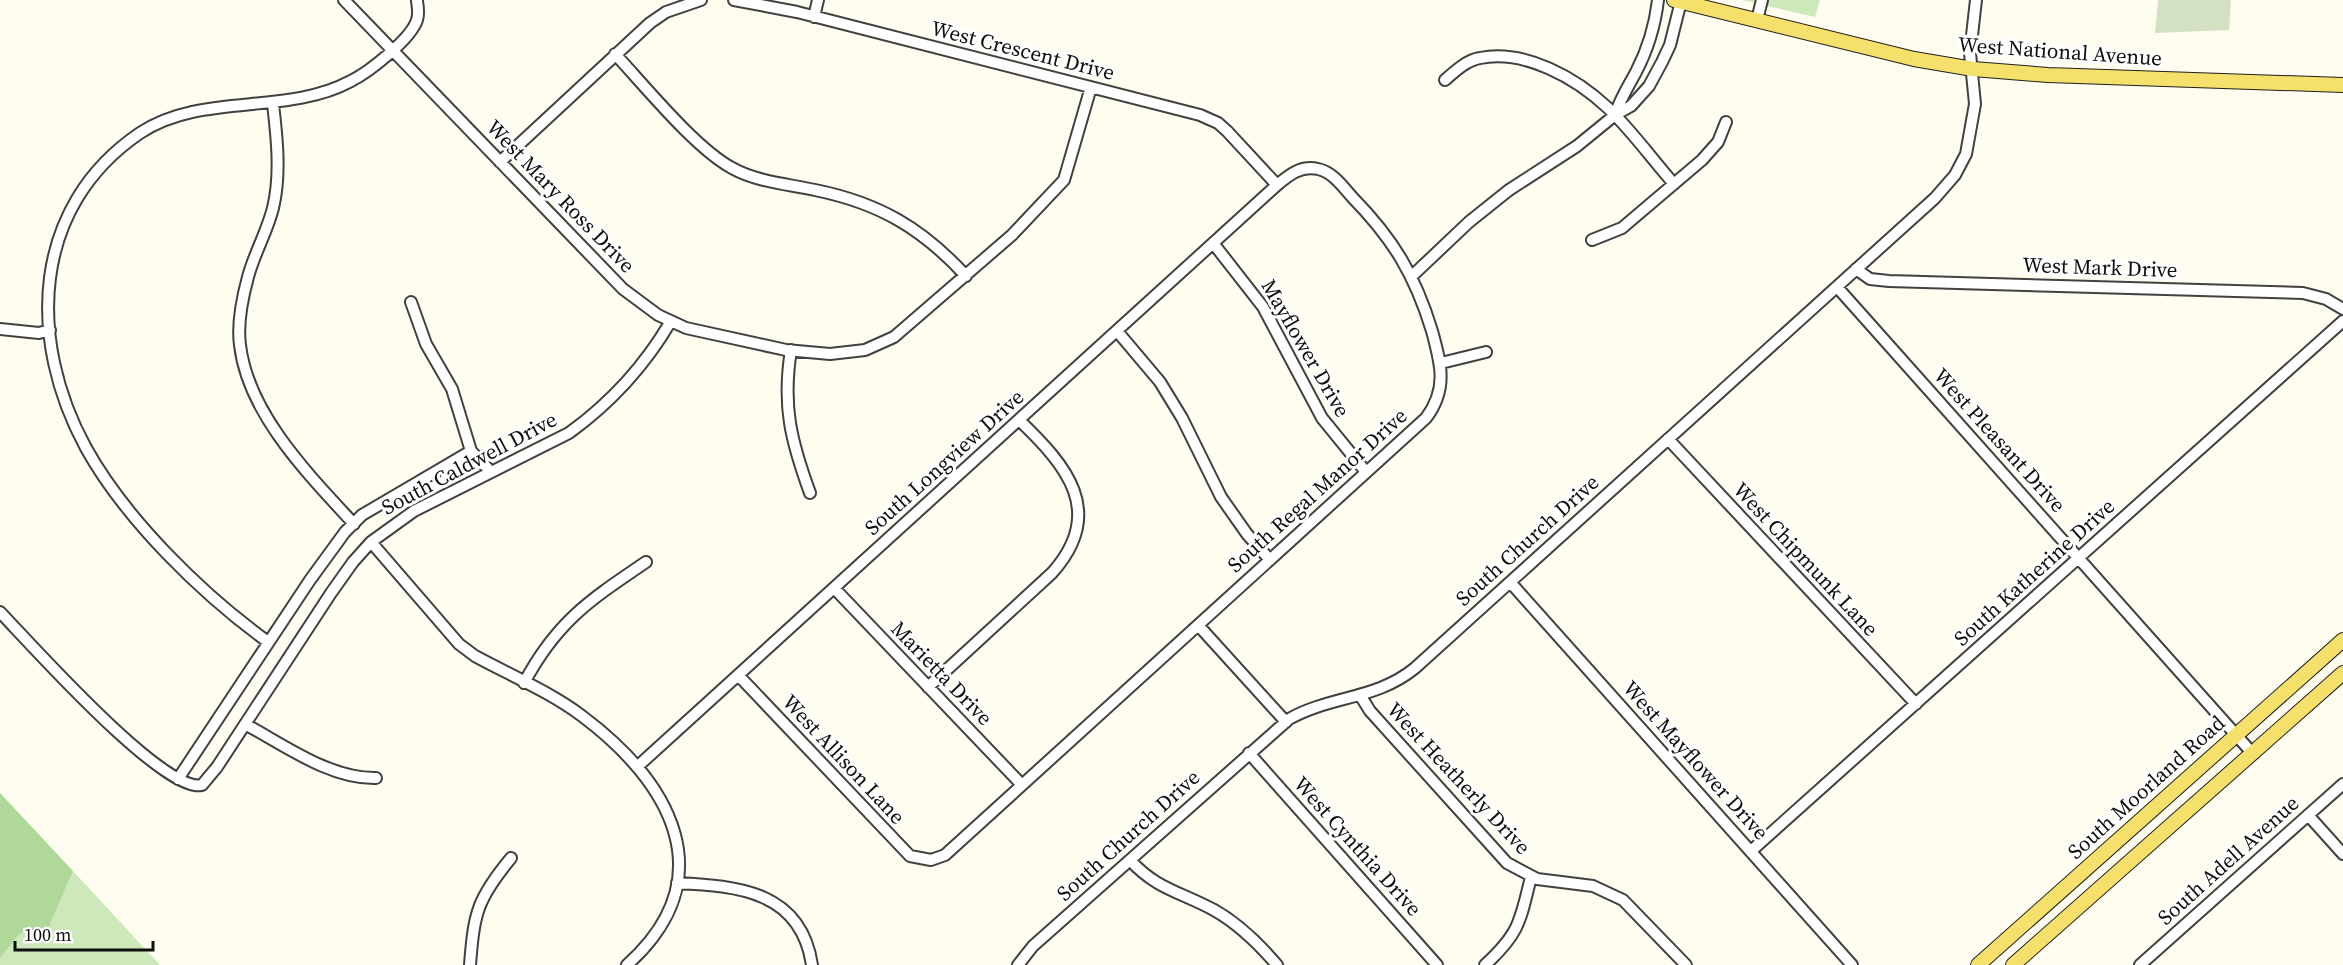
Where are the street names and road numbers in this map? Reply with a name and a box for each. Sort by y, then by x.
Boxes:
street label: West Crescent Drive [928,13,1118,87]
street label: West National Avenue [1957,29,2163,73]
street label: West Mary Ross Drive [480,113,642,279]
street label: West Mark Drive [2022,250,2178,284]
street label: Mayflower Drive [1255,274,1357,422]
street label: West Pleasant Drive [1927,362,2073,518]
street label: South Longview Drive [858,383,1030,541]
street label: South Regal Manor Drive [1221,401,1413,579]
street label: South Caldwell Drive [376,404,562,522]
street label: South Church Drive [1449,468,1605,612]
street label: West Chipmunk Lane [1727,476,1885,642]
street label: South Katherine Drive [1947,492,2121,652]
street label: Marietta Drive [885,614,999,732]
street label: West Mayflower Drive [1617,674,1775,846]
street label: West Allison Lane [776,688,912,830]
street label: West Heatherly Drive [1381,695,1537,861]
street label: South Moorland Road [2061,708,2231,866]
street label: South Church Drive [1050,763,1206,907]
street label: West Cynthia Drive [1287,770,1429,922]
street label: South Adell Avenue [2151,789,2305,931]

